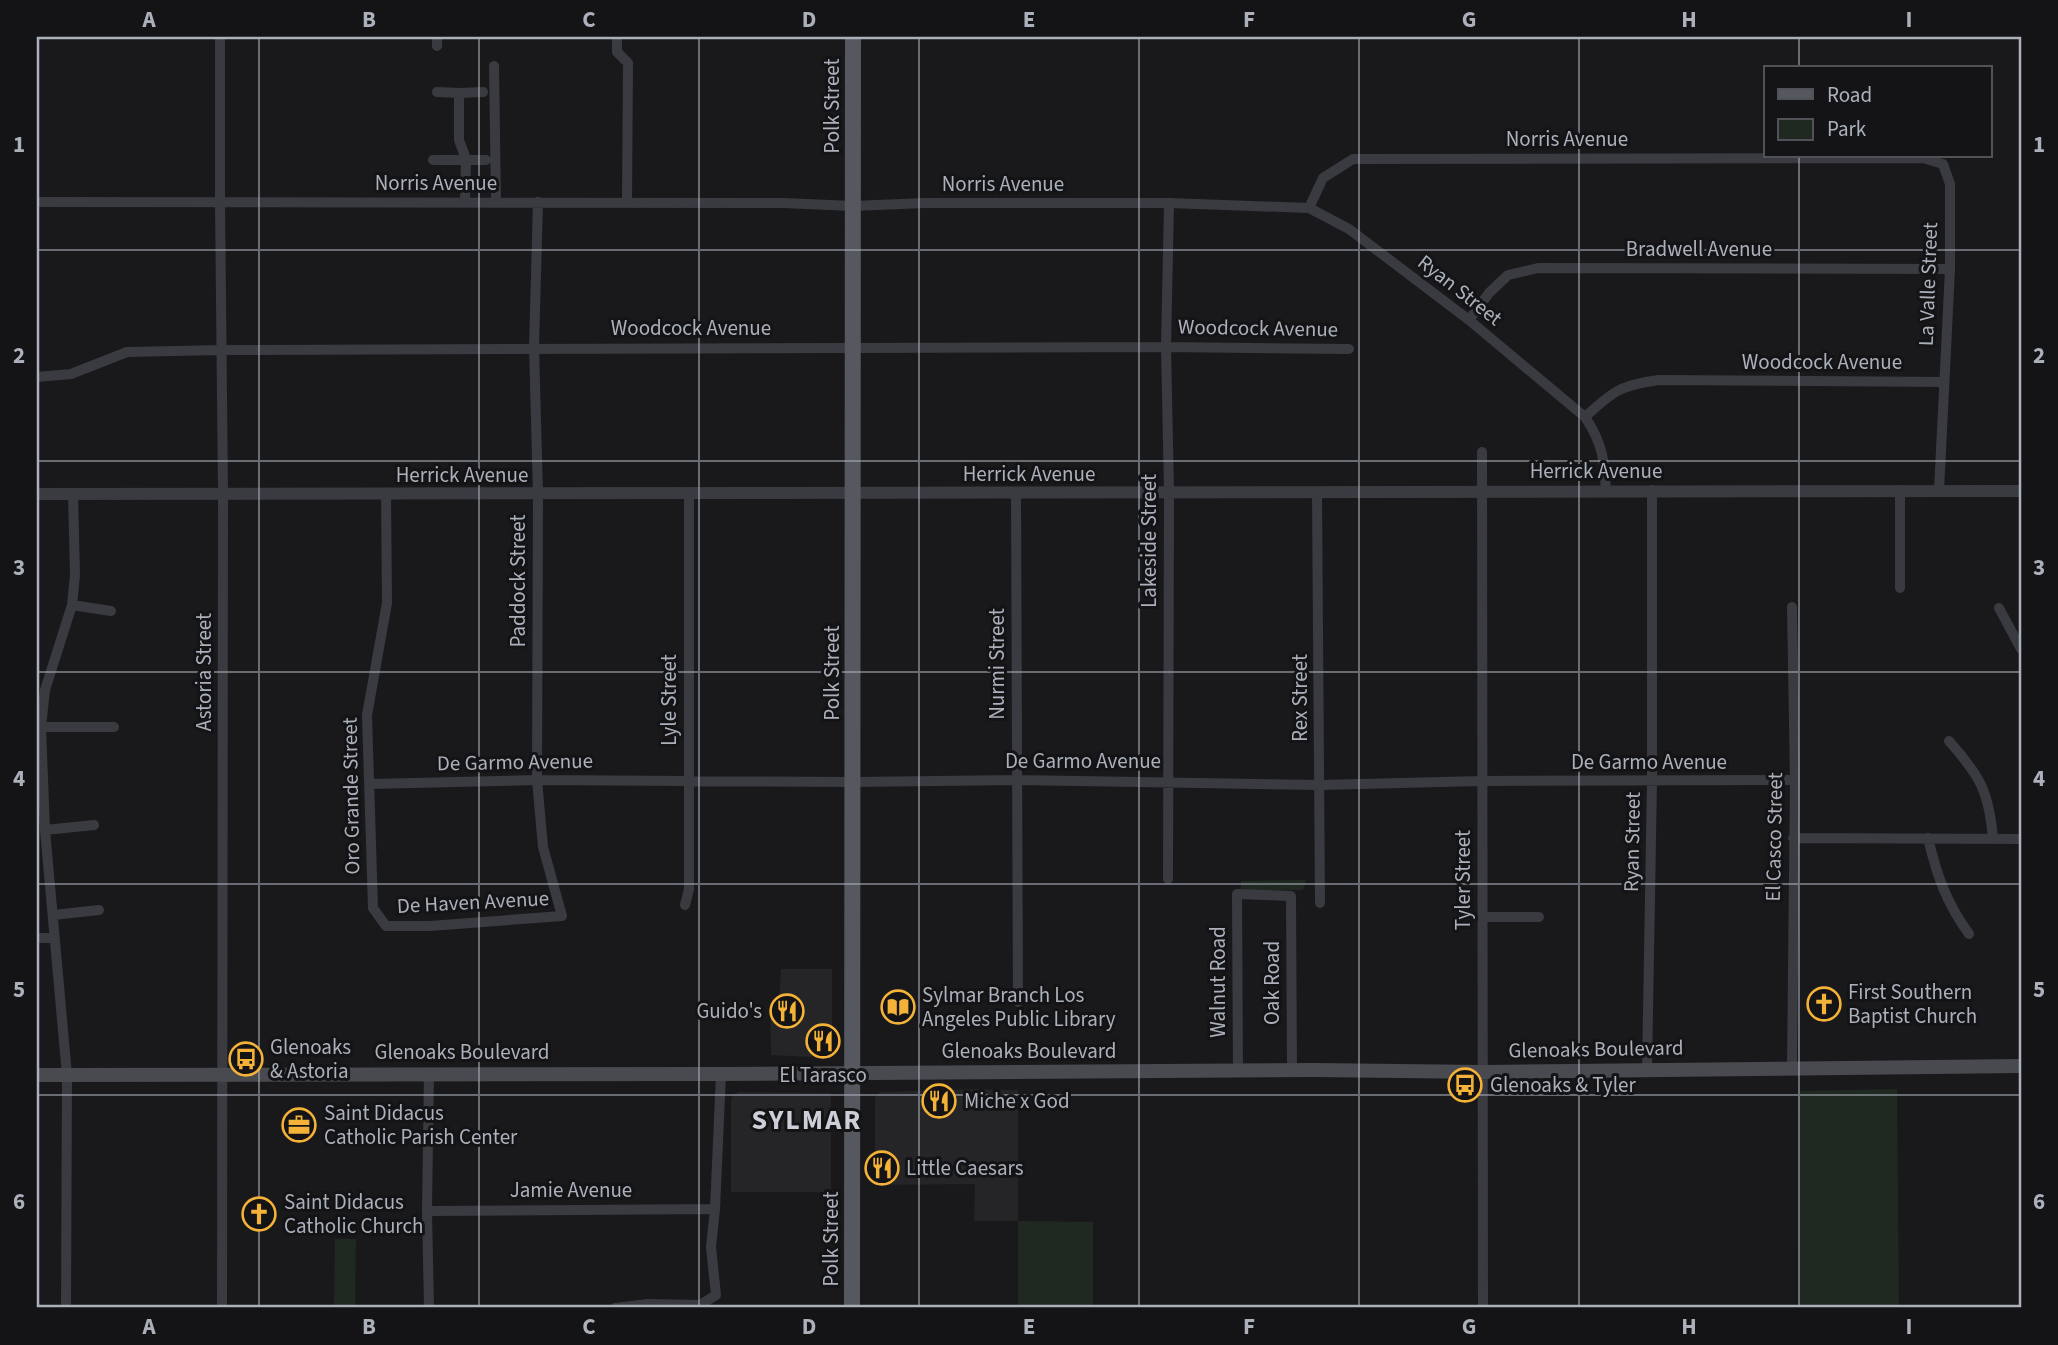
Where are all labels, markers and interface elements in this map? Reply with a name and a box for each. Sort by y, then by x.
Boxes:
text: A [141,3,156,36]
text: B [362,3,376,36]
text: C [582,3,596,36]
text: D [802,3,816,36]
text: E [1023,3,1035,36]
text: F [1243,3,1255,36]
text: G [1462,3,1476,36]
text: H [1681,3,1697,36]
text: I [1906,3,1912,36]
street label: Polk Street [817,58,847,154]
legend [1764,66,1992,158]
text: Road [1827,80,1872,110]
text: Park [1827,114,1867,144]
street label: Norris Avenue [1506,124,1628,154]
text: 1 [13,128,25,161]
text: 1 [2033,128,2045,161]
street label: Norris Avenue [375,168,497,198]
street label: Norris Avenue [942,169,1064,199]
street label: La Valle Street [1911,222,1945,346]
street label: Bradwell Avenue [1626,234,1772,264]
street label: Ryan Street [1411,247,1509,333]
street label: Woodcock Avenue [1178,312,1338,344]
street label: Woodcock Avenue [611,313,771,343]
text: 2 [13,339,25,372]
text: 2 [2033,339,2045,372]
street label: Woodcock Avenue [1742,347,1902,377]
street label: Herrick Avenue [1530,456,1662,486]
street label: Herrick Avenue [963,459,1095,489]
street label: Herrick Avenue [396,460,528,490]
street label: Lakeside Street [1134,474,1164,608]
street label: Paddock Street [503,514,533,648]
text: 3 [13,551,25,584]
text: 3 [2033,551,2045,584]
street label: Nurmi Street [982,608,1012,720]
street label: Astoria Street [189,613,219,731]
street label: Polk Street [817,625,847,721]
street label: Lyle Street [654,654,684,746]
street label: Rex Street [1285,654,1315,742]
street label: Oro Grande Street [335,717,367,875]
street label: De Garmo Avenue [437,746,593,778]
street label: De Garmo Avenue [1005,746,1161,776]
street label: De Garmo Avenue [1571,747,1727,777]
text: 4 [13,762,25,795]
text: 4 [2033,762,2045,795]
street label: El Casco Street [1758,772,1790,902]
street label: Ryan Street [1616,792,1648,892]
street label: Tyler Street [1448,830,1478,930]
street label: De Haven Avenue [396,883,550,921]
street label: Walnut Road [1203,926,1233,1038]
street label: Oak Road [1257,941,1287,1025]
text: 5 [13,973,25,1006]
text: 5 [2033,973,2045,1006]
place label: First Southern Baptist Church [1848,977,1977,1031]
place label: Sylmar Branch Los Angeles Public Library [922,980,1116,1034]
church icon: First Southern Baptist Church [1805,985,1843,1023]
library icon: Sylmar Branch Los Angeles Public Library [879,988,917,1026]
restaurant icon: Guido's [768,992,806,1030]
place label: Guido's [696,996,762,1026]
restaurant icon: El Tarasco [804,1022,842,1060]
place label: Glenoaks & Astoria [270,1032,351,1086]
street label: Glenoaks Boulevard [1508,1032,1684,1066]
street label: Glenoaks Boulevard [941,1036,1117,1066]
street label: Glenoaks Boulevard [374,1037,550,1067]
bus stop icon: Glenoaks & Astoria [227,1040,265,1078]
place label: El Tarasco [779,1060,867,1090]
bus stop icon: Glenoaks & Tyler [1446,1066,1484,1104]
place label: Glenoaks & Tyler [1490,1070,1636,1100]
restaurant icon: Miche x God [920,1082,958,1120]
place label: Miche x God [964,1086,1070,1116]
place label: Saint Didacus Catholic Parish Center [324,1098,518,1152]
district label: SYLMAR [752,1100,862,1140]
office icon: Saint Didacus Catholic Parish Center [280,1106,318,1144]
restaurant icon: Little Caesars [863,1149,901,1187]
place label: Little Caesars [906,1153,1024,1183]
street label: Jamie Avenue [510,1175,632,1205]
text: 6 [13,1185,25,1218]
text: 6 [2033,1185,2045,1218]
place label: Saint Didacus Catholic Church [284,1187,423,1241]
street label: Polk Street [816,1191,846,1287]
church icon: Saint Didacus Catholic Church [240,1195,278,1233]
text: A [141,1310,156,1343]
text: B [362,1310,376,1343]
text: C [582,1310,596,1343]
text: D [802,1310,816,1343]
text: E [1023,1310,1035,1343]
text: F [1243,1310,1255,1343]
text: G [1462,1310,1476,1343]
text: H [1681,1310,1697,1343]
text: I [1906,1310,1912,1343]

